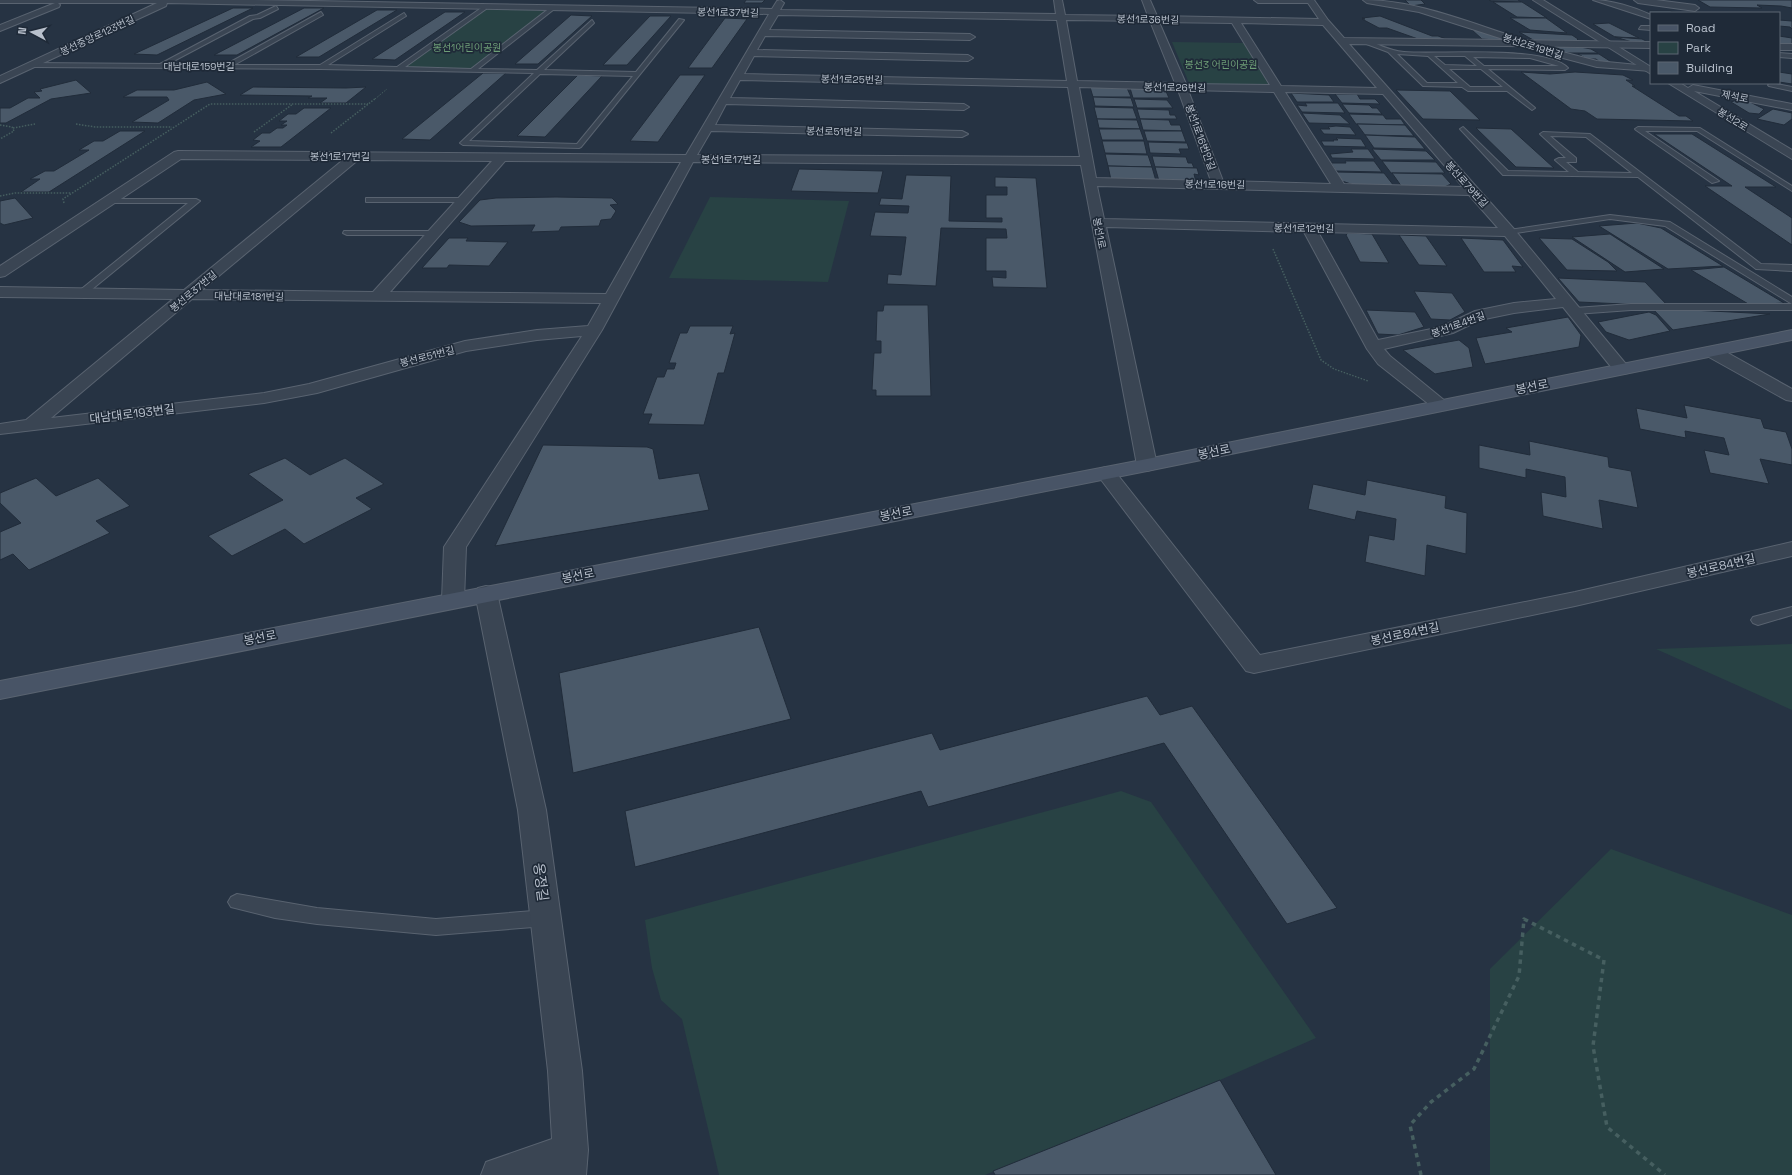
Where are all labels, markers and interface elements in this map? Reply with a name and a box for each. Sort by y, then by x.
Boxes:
street label: 봉선1로37번길 [697,5,759,20]
north arrow [12,12,52,52]
street label: 봉선1로36번길 [1117,12,1179,27]
legend [1650,12,1780,84]
street label: 봉선중앙로123번길 [58,13,136,58]
text: Road [1686,20,1715,36]
text: N [15,26,29,35]
street label: 봉선2로19번길 [1501,31,1565,62]
text: Park [1686,40,1711,56]
park label: 봉선1어린이공원 [433,41,501,54]
park label: 봉선3 어린이공원 [1184,58,1258,71]
street label: 대남대로159번길 [163,60,235,73]
text: Building [1686,60,1733,76]
street label: 봉선1로25번길 [821,72,883,87]
street label: 봉선1로26번길 [1144,80,1206,95]
street label: 제석로 [1720,87,1750,106]
street label: 봉선1로16번안길 [1183,102,1219,172]
street label: 봉선2로 [1715,105,1750,134]
street label: 봉선로51번길 [806,125,862,138]
street label: 봉선1로17번길 [310,150,370,163]
street label: 봉선1로17번길 [701,153,761,166]
street label: 봉선로79번길 [1442,159,1491,210]
street label: 봉선1로16번길 [1185,177,1245,192]
street label: 봉선1로 [1090,216,1109,250]
street label: 봉선1로12번길 [1274,221,1334,236]
street label: 봉선로37번길 [167,268,220,315]
street label: 대남대로181번길 [214,289,284,304]
street label: 봉선1로4번길 [1429,309,1487,340]
street label: 봉선로51번길 [398,343,456,370]
street label: 봉선로 [1514,376,1550,398]
street label: 대남대로193번길 [88,401,176,427]
street label: 봉선로 [1196,441,1232,463]
street label: 봉선로 [878,503,914,525]
street label: 봉선로84번길 [1685,550,1757,582]
street label: 봉선로 [560,565,596,587]
street label: 봉선로84번길 [1369,619,1441,649]
street label: 봉선로 [242,627,278,649]
street label: 옹정길 [530,862,552,902]

